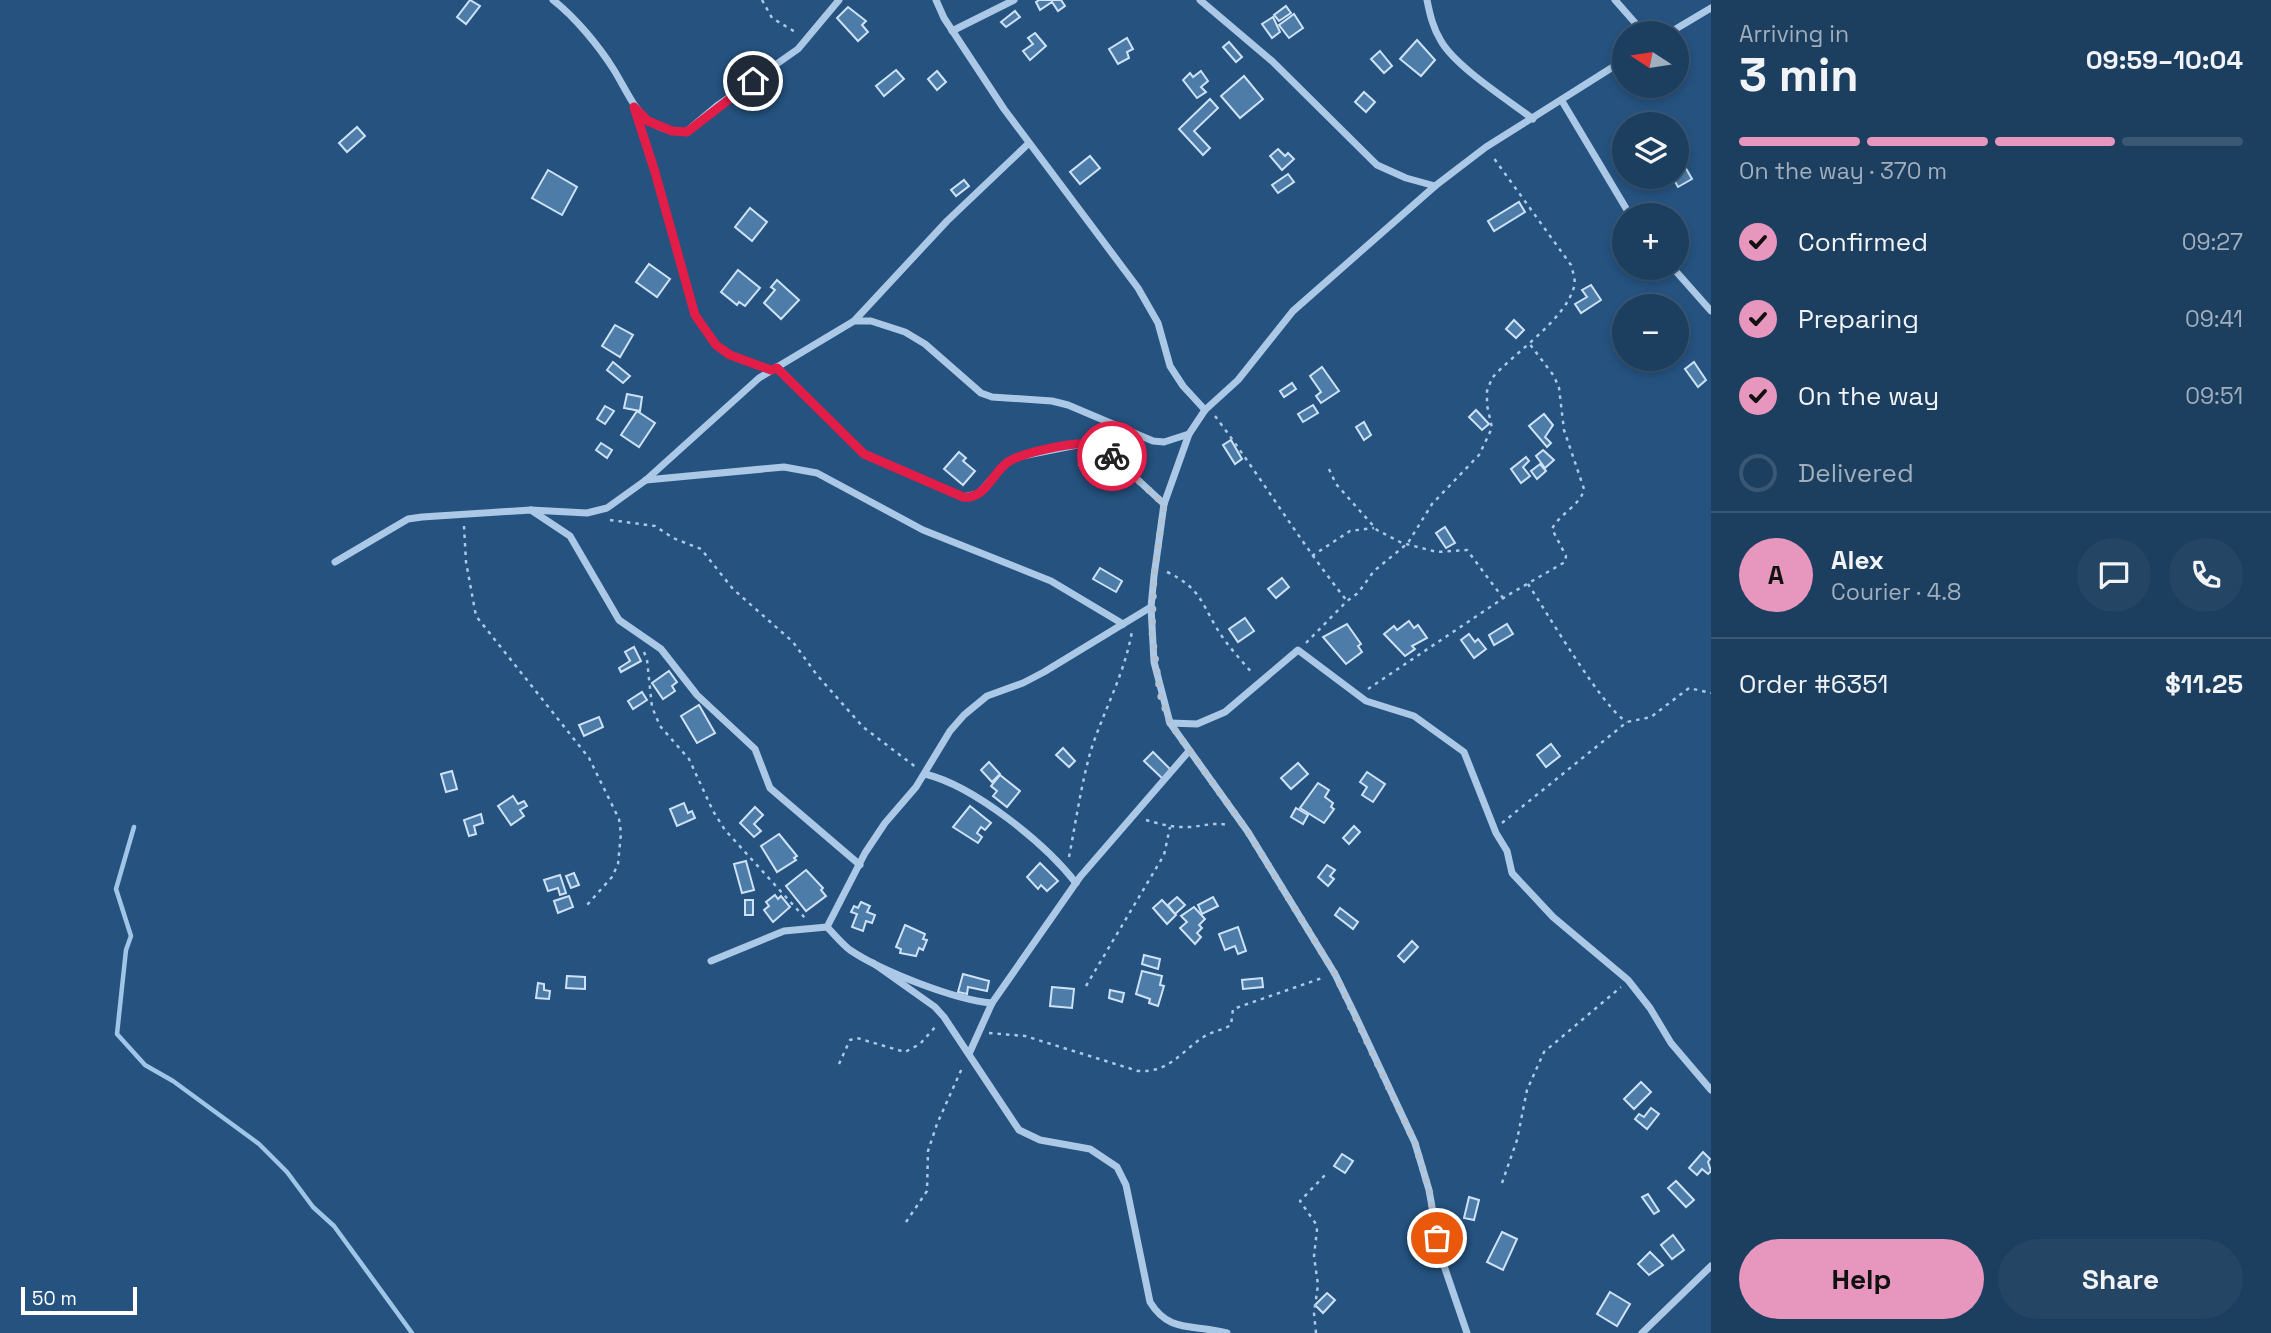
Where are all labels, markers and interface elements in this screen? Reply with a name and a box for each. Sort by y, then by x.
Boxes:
text: Arriving in [1739,19,1849,49]
north arrow [1612,21,1689,98]
map controls [1612,21,1689,371]
text: 09:59–10:04 [2086,43,2243,77]
text: 3 min [1739,46,1859,104]
pin [723,51,783,111]
icon: home [734,62,772,100]
button: layers [1612,112,1689,189]
text: On the way · 370 m [1739,156,1947,186]
button: + [1612,203,1689,280]
icon: check [1739,223,1777,261]
text: Confirmed [1798,225,1928,259]
text: 09:27 [2182,227,2243,257]
button: − [1612,294,1689,371]
icon: check [1739,300,1777,338]
text: Preparing [1798,302,1919,336]
text: 09:41 [2185,304,2243,334]
icon: check [1739,377,1777,415]
text: On the way [1798,379,1939,413]
text: 09:51 [2185,381,2243,411]
courier [1077,421,1147,491]
icon: bike [1093,437,1131,475]
text: Delivered [1798,456,1914,490]
button: chat [2077,538,2151,612]
button: phone [2169,538,2243,612]
text: Alex [1831,543,1884,577]
text: A [1768,558,1784,592]
text: Courier · 4.8 [1831,577,1961,607]
text: Order #6351 [1739,667,1888,701]
text: $11.25 [2165,667,2243,701]
pin [1407,1208,1467,1268]
icon: bag [1418,1219,1456,1257]
button: Help [1739,1239,1984,1319]
button: Share [1998,1239,2243,1319]
scale bar [21,1284,136,1316]
text: 50 m [32,1286,77,1311]

